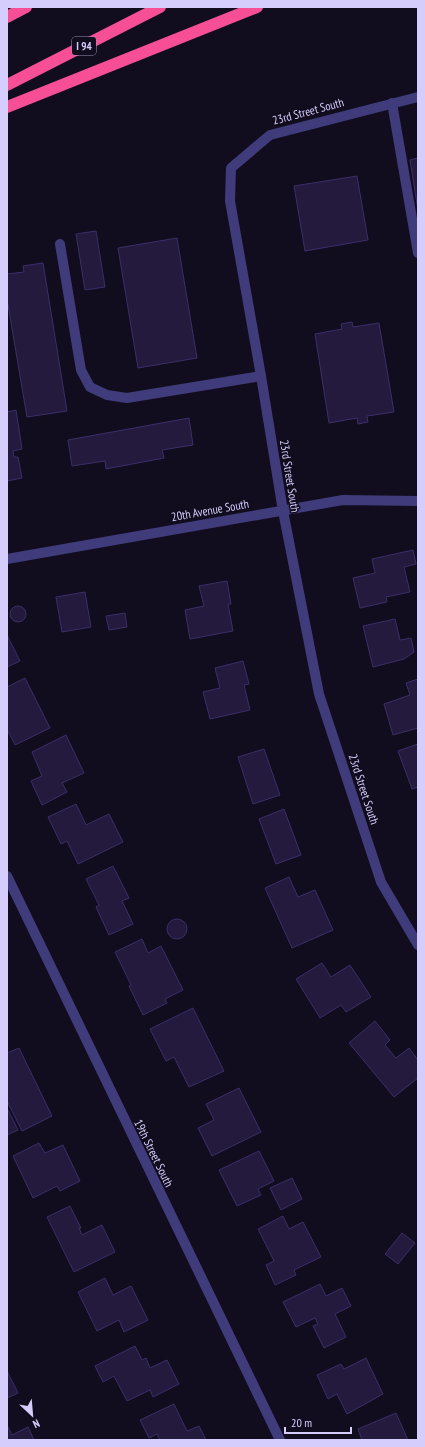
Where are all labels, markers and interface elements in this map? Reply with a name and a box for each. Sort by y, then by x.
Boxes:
road number: I 94 [72,37,96,55]
street label: 23rd Street South [271,94,345,128]
street label: 23rd Street South [277,439,303,513]
street label: 20th Avenue South [170,496,250,524]
street label: 23rd Street South [346,752,382,826]
street label: 19th Street South [131,1117,177,1189]
north arrow [12,1395,52,1435]
scale bar [285,1409,351,1435]
text: 20 m [291,1415,312,1430]
text: N [31,1416,42,1432]

